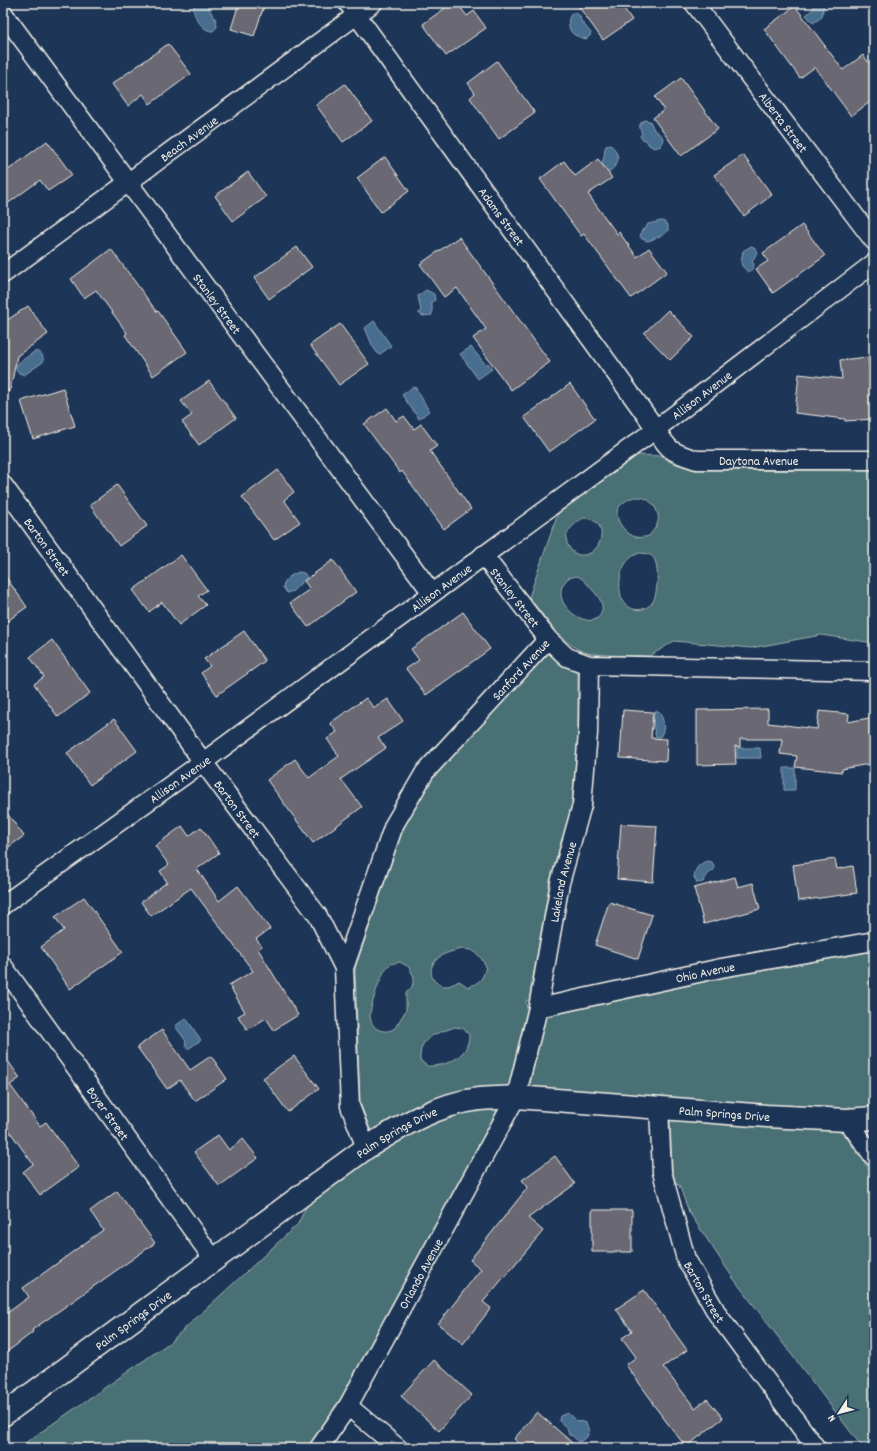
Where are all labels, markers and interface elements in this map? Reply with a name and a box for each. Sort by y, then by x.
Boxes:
street label: Alberta Street [753,89,811,158]
street label: Beach Avenue [157,112,223,168]
street label: Adams Street [472,184,528,251]
street label: Stanley Street [187,270,245,339]
street label: Allison Avenue [669,367,737,426]
street label: Daytona Avenue [719,453,799,472]
street label: Barton Street [18,515,73,582]
street label: Allison Avenue [408,560,477,618]
street label: Stanley Street [484,564,543,633]
street label: Sanford Avenue [489,636,556,706]
street label: Allison Avenue [146,752,216,809]
street label: Barton Street [208,777,264,843]
street label: Lakeland Avenue [546,840,583,924]
street label: Ohio Avenue [674,959,737,990]
street label: Boyer Street [81,1084,133,1146]
street label: Palm Springs Drive [678,1102,771,1128]
street label: Palm Springs Drive [353,1103,441,1164]
street label: Orlando Avenue [395,1236,449,1313]
street label: Barton Street [677,1259,728,1328]
street label: Palm Springs Drive [92,1287,177,1356]
north arrow [819,1393,859,1433]
text: N [824,1410,841,1425]

